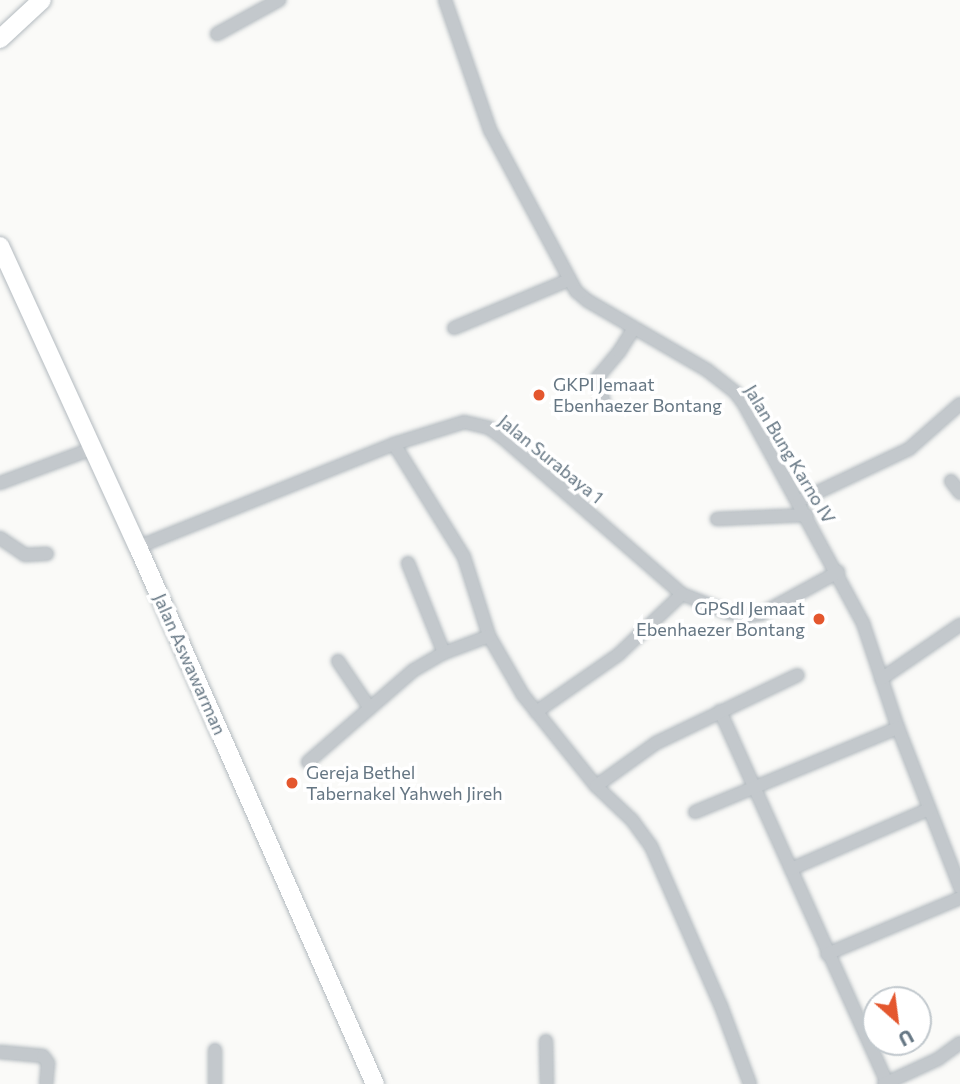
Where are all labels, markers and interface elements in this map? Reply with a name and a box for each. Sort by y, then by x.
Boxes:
place label: GKPI Jemaat Ebenhaezer Bontang [553,374,722,416]
street label: Jalan Bung Karno IV [740,381,840,527]
marker: GKPI Jemaat Ebenhaezer Bontang [531,387,547,403]
street label: Jalan Surabaya 1 [494,410,608,508]
street label: Jalan Aswawarman [149,590,231,738]
place label: GPSdI Jemaat Ebenhaezer Bontang [636,598,805,640]
marker: GPSdI Jemaat Ebenhaezer Bontang [811,611,827,627]
place label: Gereja Bethel Tabernakel Yahweh Jireh [306,762,503,804]
marker: Gereja Bethel Tabernakel Yahweh Jireh [284,775,300,791]
north arrow [862,986,932,1056]
text: U [895,1025,918,1052]

